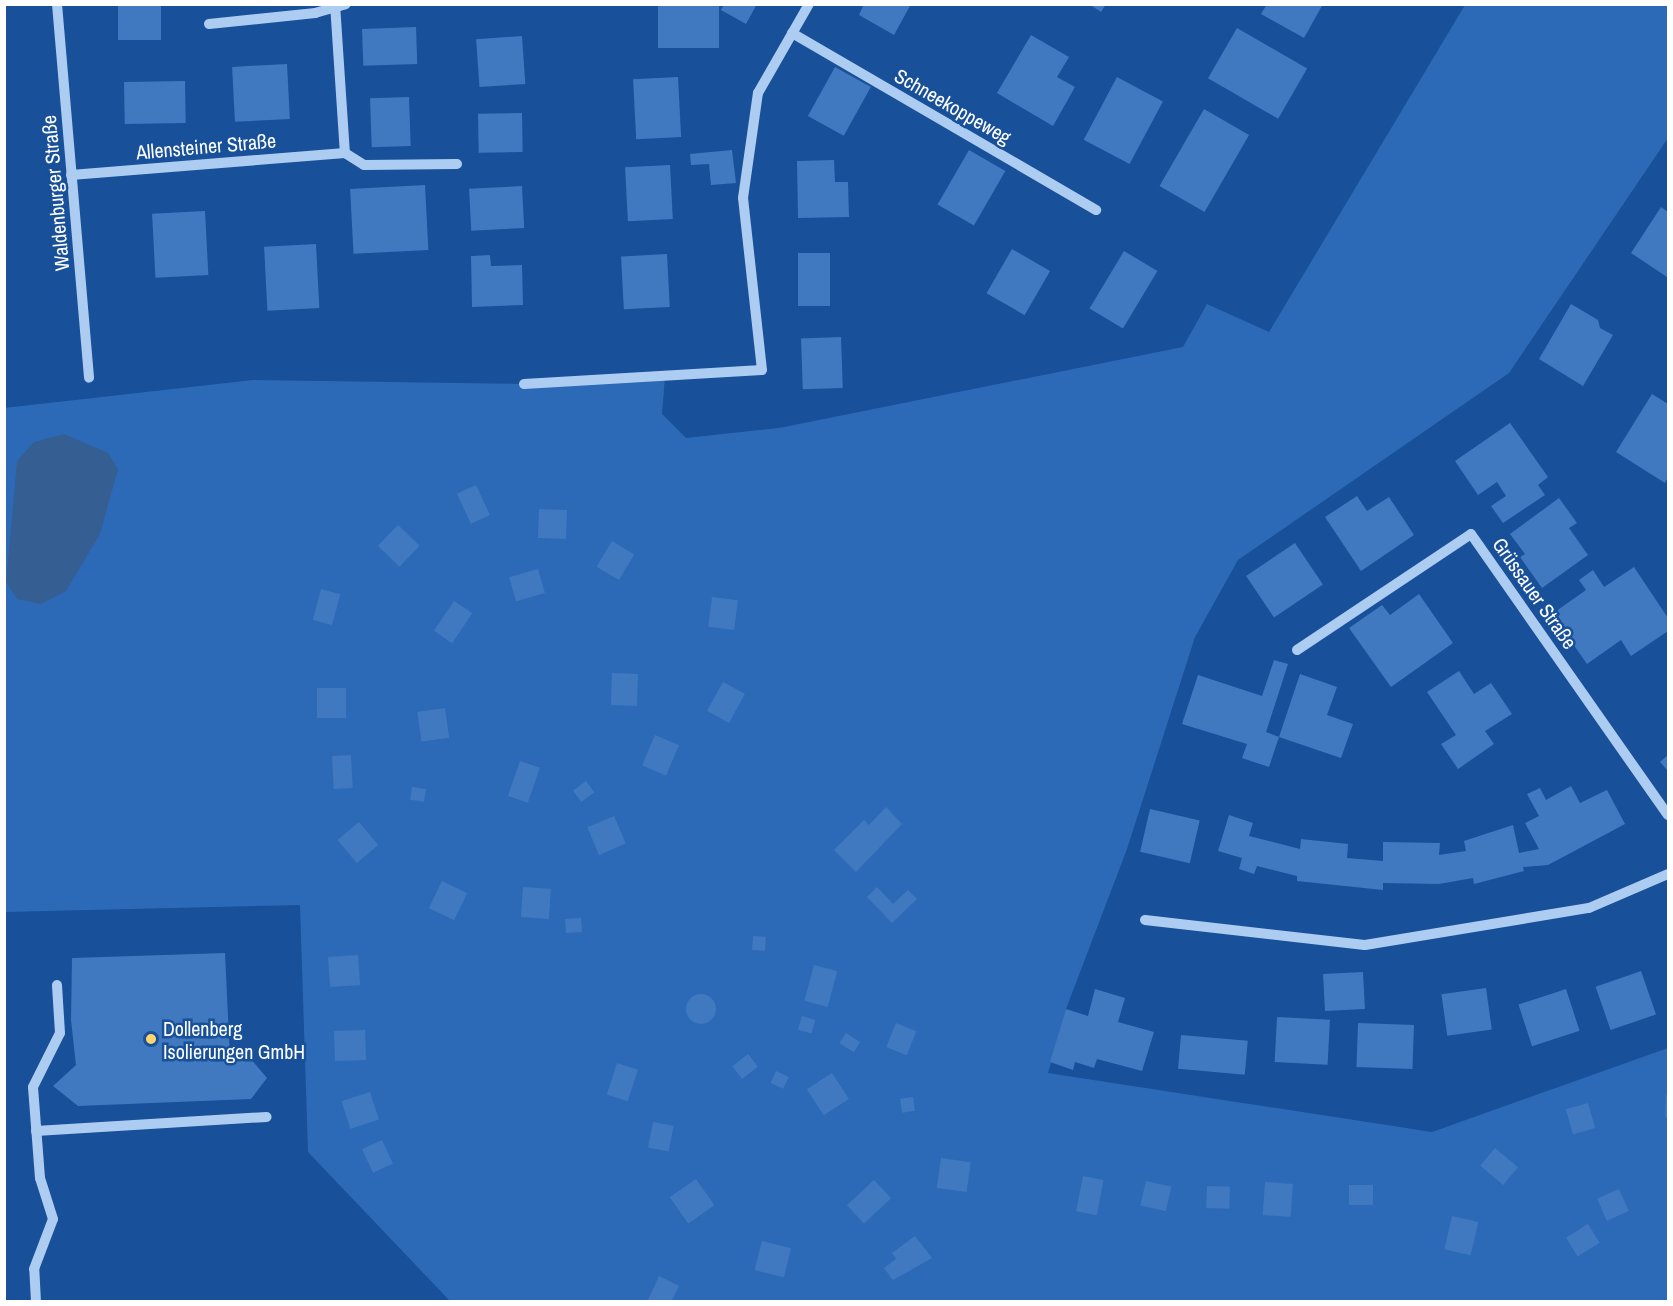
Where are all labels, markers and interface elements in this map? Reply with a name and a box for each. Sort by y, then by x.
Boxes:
street label: Schneekoppeweg [891,63,1015,149]
street label: Waldenburger Straße [36,114,74,272]
street label: Allensteiner Straße [135,128,277,164]
street label: Grüssauer Straße [1488,533,1582,653]
place label: Dollenberg Isolierungen GmbH [163,1016,305,1063]
marker: Dollenberg Isolierungen GmbH [144,1032,158,1046]

